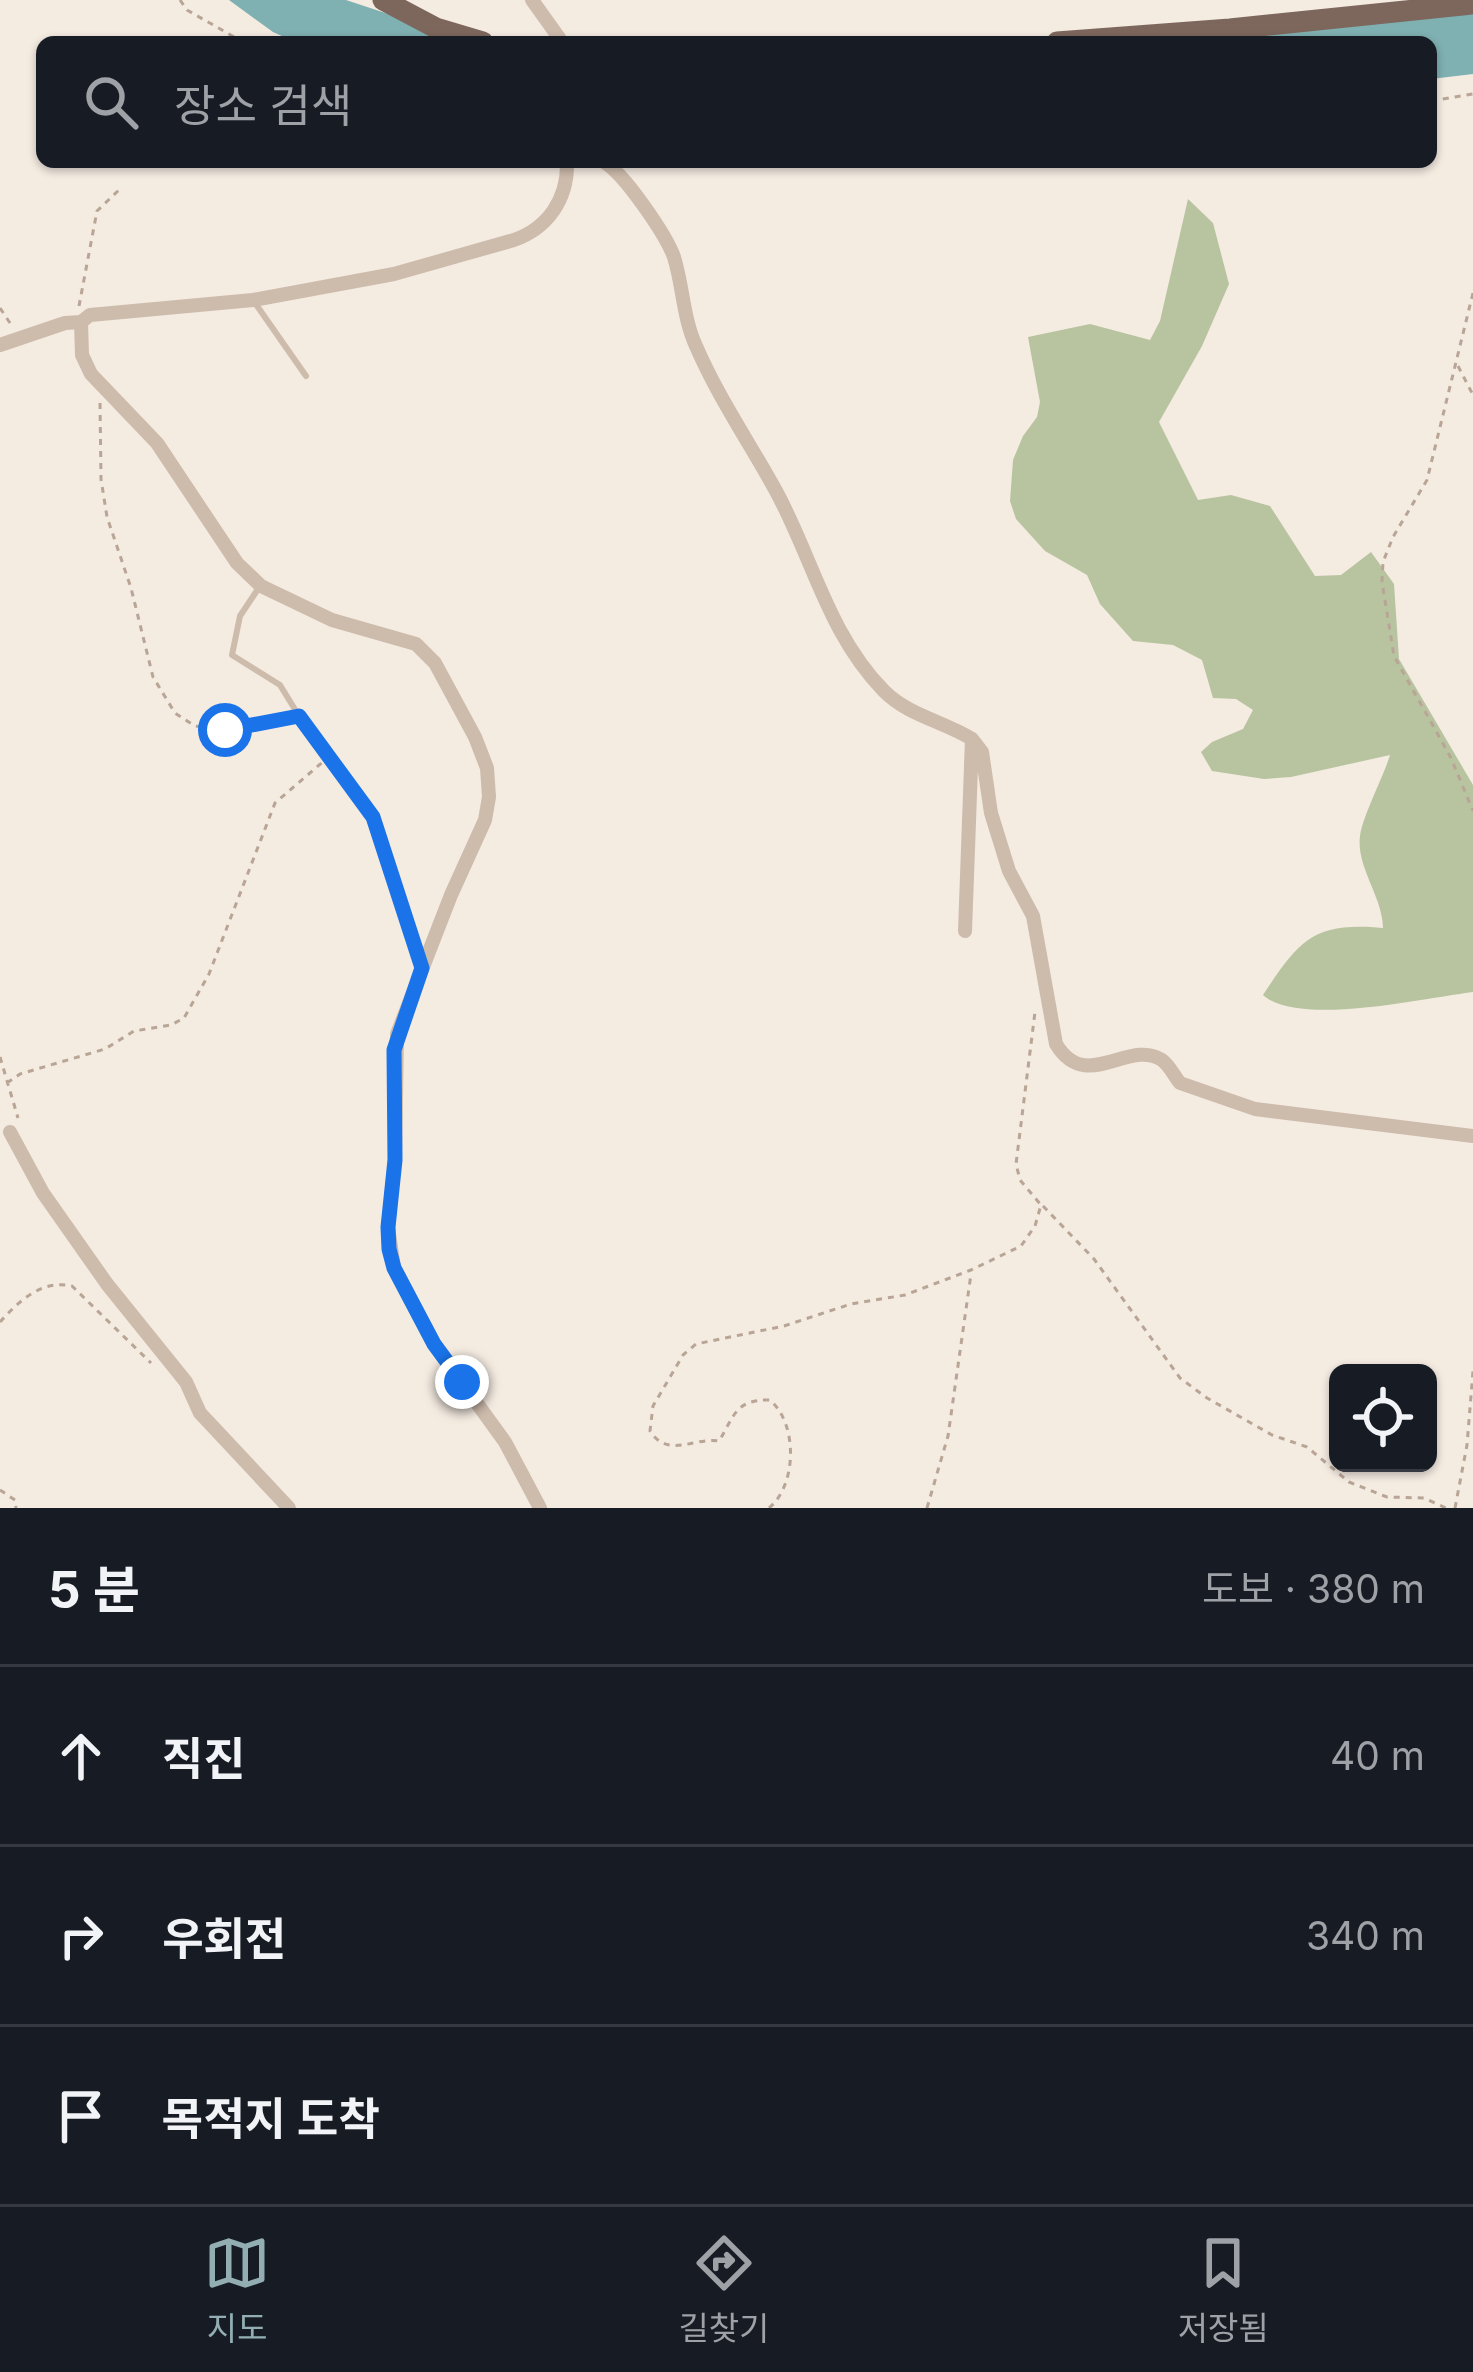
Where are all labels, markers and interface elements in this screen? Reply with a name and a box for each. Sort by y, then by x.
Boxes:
search box [36,36,1437,168]
icon: search [78,69,144,135]
text: 장소 검색 [174,78,352,133]
route start [198,703,252,757]
route end [435,1355,489,1409]
map controls [1329,1364,1437,1472]
button: locate [1329,1364,1437,1472]
text: 5 분 [48,1559,140,1620]
text: 도보 · 380 m [1202,1565,1425,1612]
icon: ahead [48,1723,114,1789]
text: 직진 [162,1731,245,1786]
text: 40 m [1330,1732,1425,1779]
icon: right [48,1903,114,1969]
text: 우회전 [162,1911,286,1966]
text: 340 m [1306,1912,1425,1959]
icon: arrive [48,2083,114,2149]
text: 목적지 도착 [162,2091,380,2146]
tab: 지도 [204,2230,270,2350]
tab: 길찾기 [678,2230,769,2350]
tab: 저장됨 [1178,2230,1269,2350]

